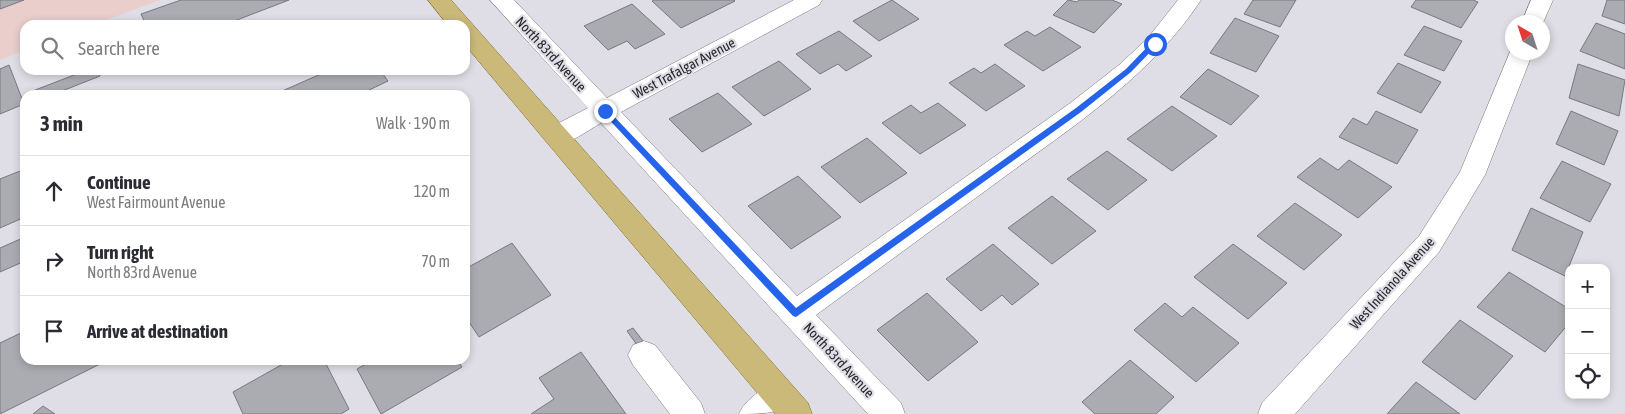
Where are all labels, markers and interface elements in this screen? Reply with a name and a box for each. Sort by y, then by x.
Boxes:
street label: North 83rd Avenue [512,13,590,95]
north arrow [1505,15,1550,60]
search box [20,20,470,75]
route start [1144,33,1167,56]
icon: search [38,34,66,62]
street label: West Trafalgar Avenue [630,34,738,102]
text: Search here [78,37,160,59]
route end [594,100,617,123]
text: 3 min [40,111,83,135]
text: Walk · 190 m [376,114,450,132]
text: Continue [87,171,151,193]
icon: ahead [40,177,68,205]
text: 120 m [414,182,450,200]
text: West Fairmount Avenue [87,193,225,211]
street label: West Indianola Avenue [1347,234,1437,332]
text: Turn right [87,241,154,263]
icon: right [40,247,68,275]
text: 70 m [421,252,450,270]
text: North 83rd Avenue [87,263,197,281]
map controls [1565,264,1610,399]
button: + [1565,264,1610,309]
button: − [1565,309,1610,354]
icon: arrive [40,317,68,345]
street label: North 83rd Avenue [800,319,878,401]
text: Arrive at destination [87,320,228,342]
button: locate [1565,354,1610,399]

